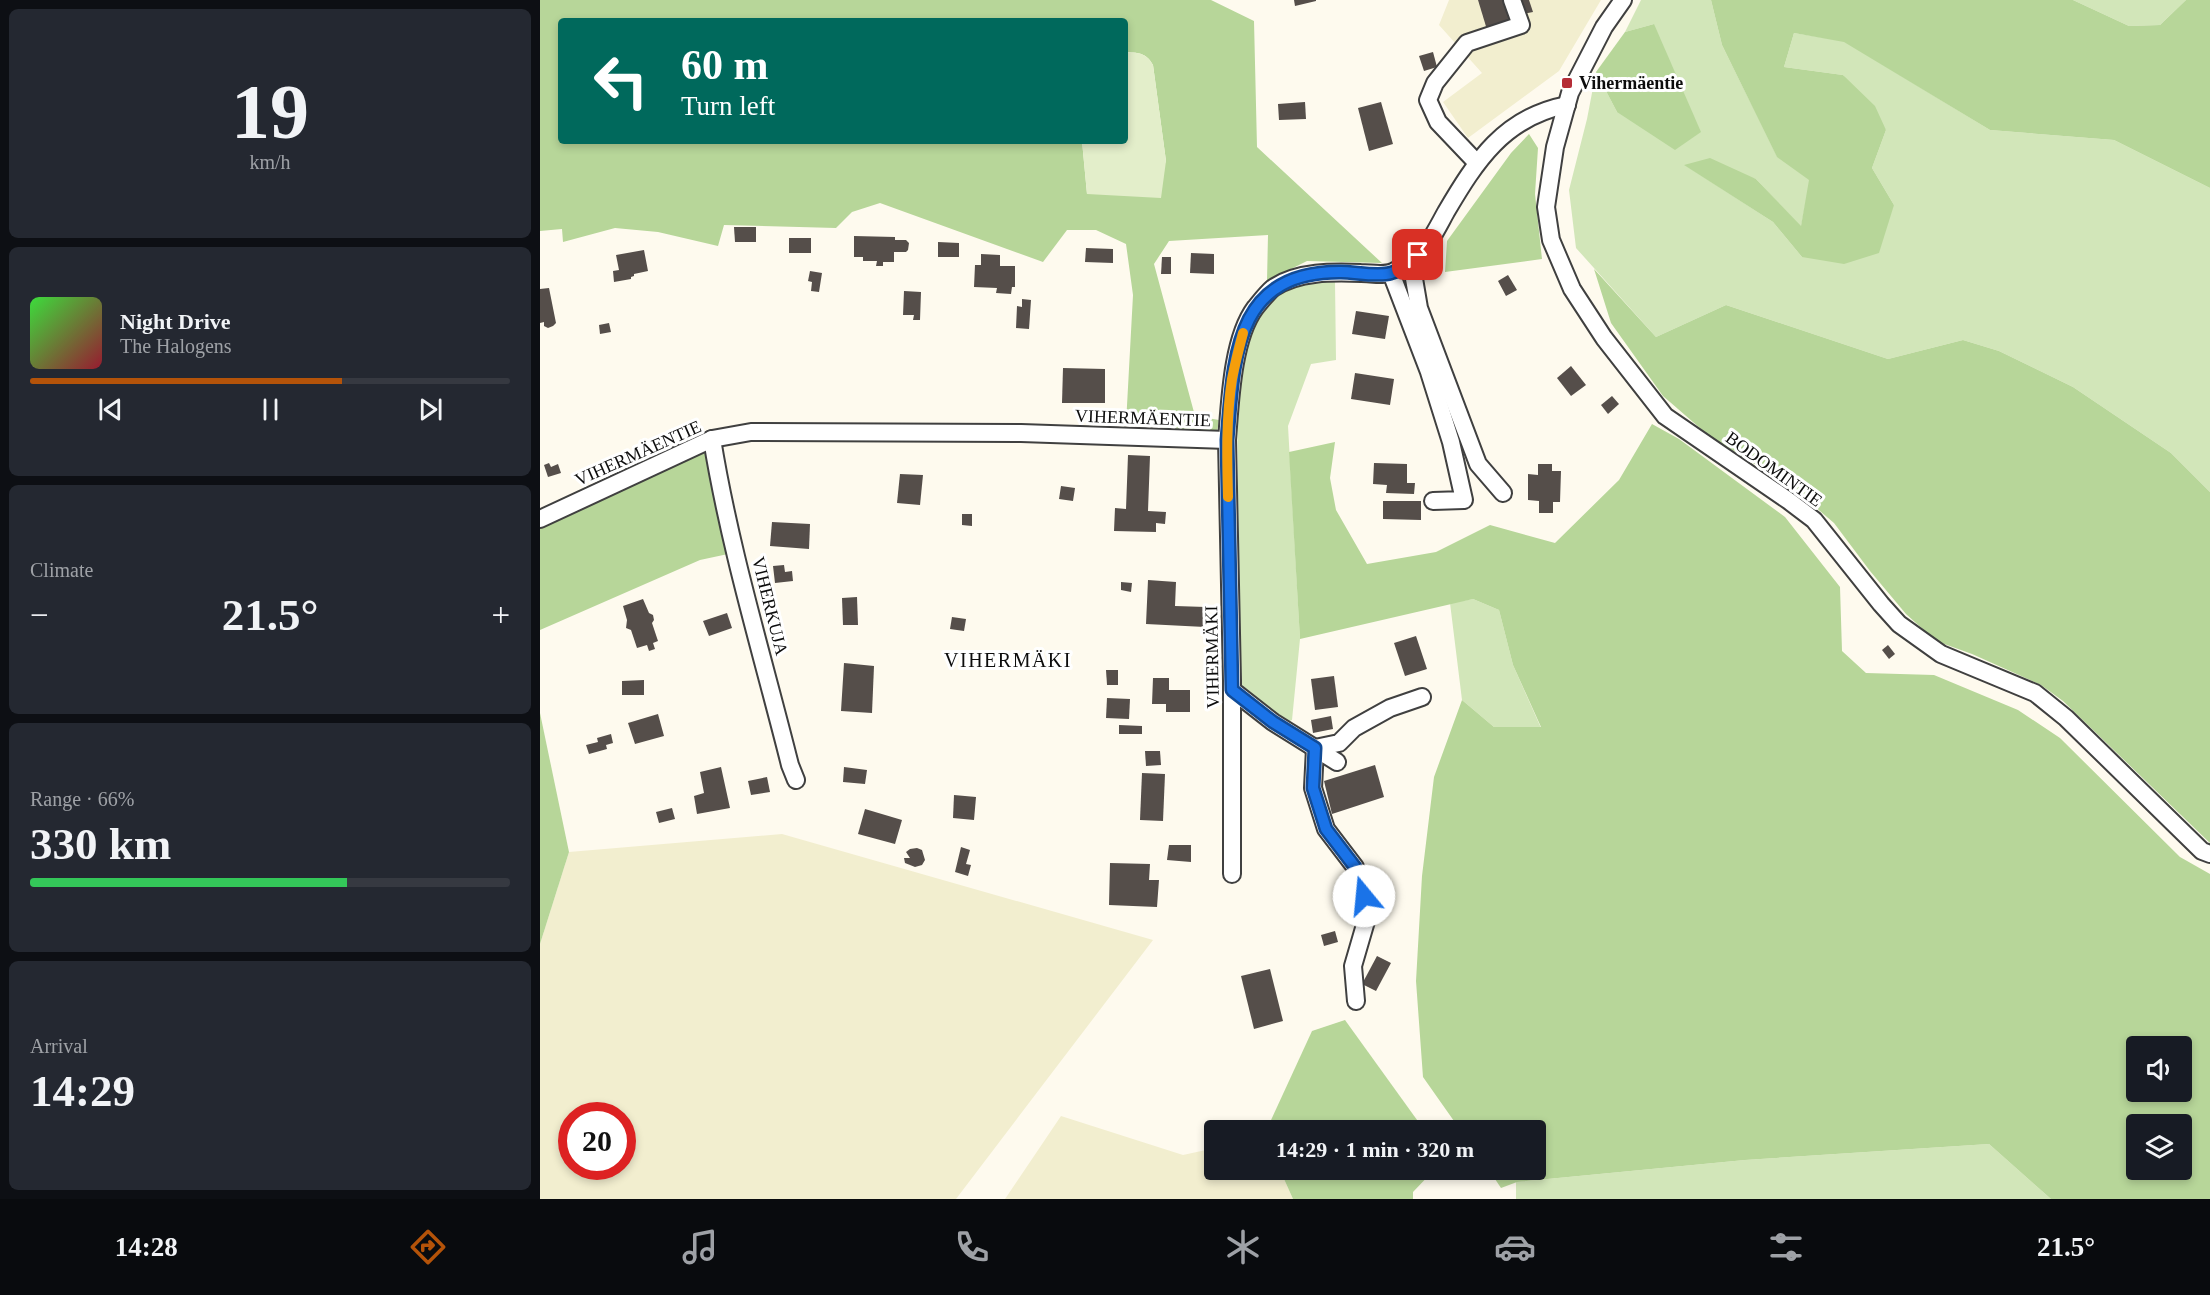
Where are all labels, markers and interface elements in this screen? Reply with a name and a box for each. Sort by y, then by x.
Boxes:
icon: left [582,42,660,120]
text: 60 m [681,42,769,88]
text: 19 [231,68,309,155]
place label: Vihermäentie [1579,73,1683,93]
marker: Vihermäentie [1560,76,1574,90]
text: Turn left [681,91,775,121]
text: km/h [249,151,291,173]
pin [1392,229,1443,280]
icon: arrive [1401,238,1434,271]
text: Night Drive [120,309,231,334]
text: The Halogens [120,335,232,357]
icon: previous [94,393,127,426]
icon: pause [254,393,287,426]
icon: next [414,393,447,426]
street label: VIHERMÄENTIE [1075,406,1211,430]
street label: VIHERMÄENTIE [572,416,704,490]
street label: BODOMINTIE [1722,427,1826,511]
street label: VIHERKUJA [748,555,792,657]
text: Climate [30,559,93,581]
text: 21.5° [222,590,318,640]
text: − [30,597,49,633]
text: + [491,597,510,633]
street label: VIHERMÄKI [1201,605,1223,709]
district label: VIHERMÄKI [944,649,1072,671]
text: Range · 66% [30,788,134,810]
text: 330 km [30,819,171,869]
position arrow [1332,864,1396,928]
text: Arrival [30,1035,88,1057]
map controls [2126,1036,2192,1180]
button: sound [2126,1036,2192,1102]
text: 14:29 [30,1066,135,1116]
speed limit sign: 20 [558,1102,636,1180]
button: layers [2126,1114,2192,1180]
text: 14:29 · 1 min · 320 m [1276,1137,1474,1162]
icon: directions [407,1226,449,1268]
icon: music [679,1226,721,1268]
icon: phone [951,1226,993,1268]
icon: climate [1222,1226,1264,1268]
icon: car [1494,1226,1536,1268]
icon: filters [1765,1226,1807,1268]
text: 14:28 [115,1232,178,1262]
text: 21.5° [2037,1232,2095,1262]

